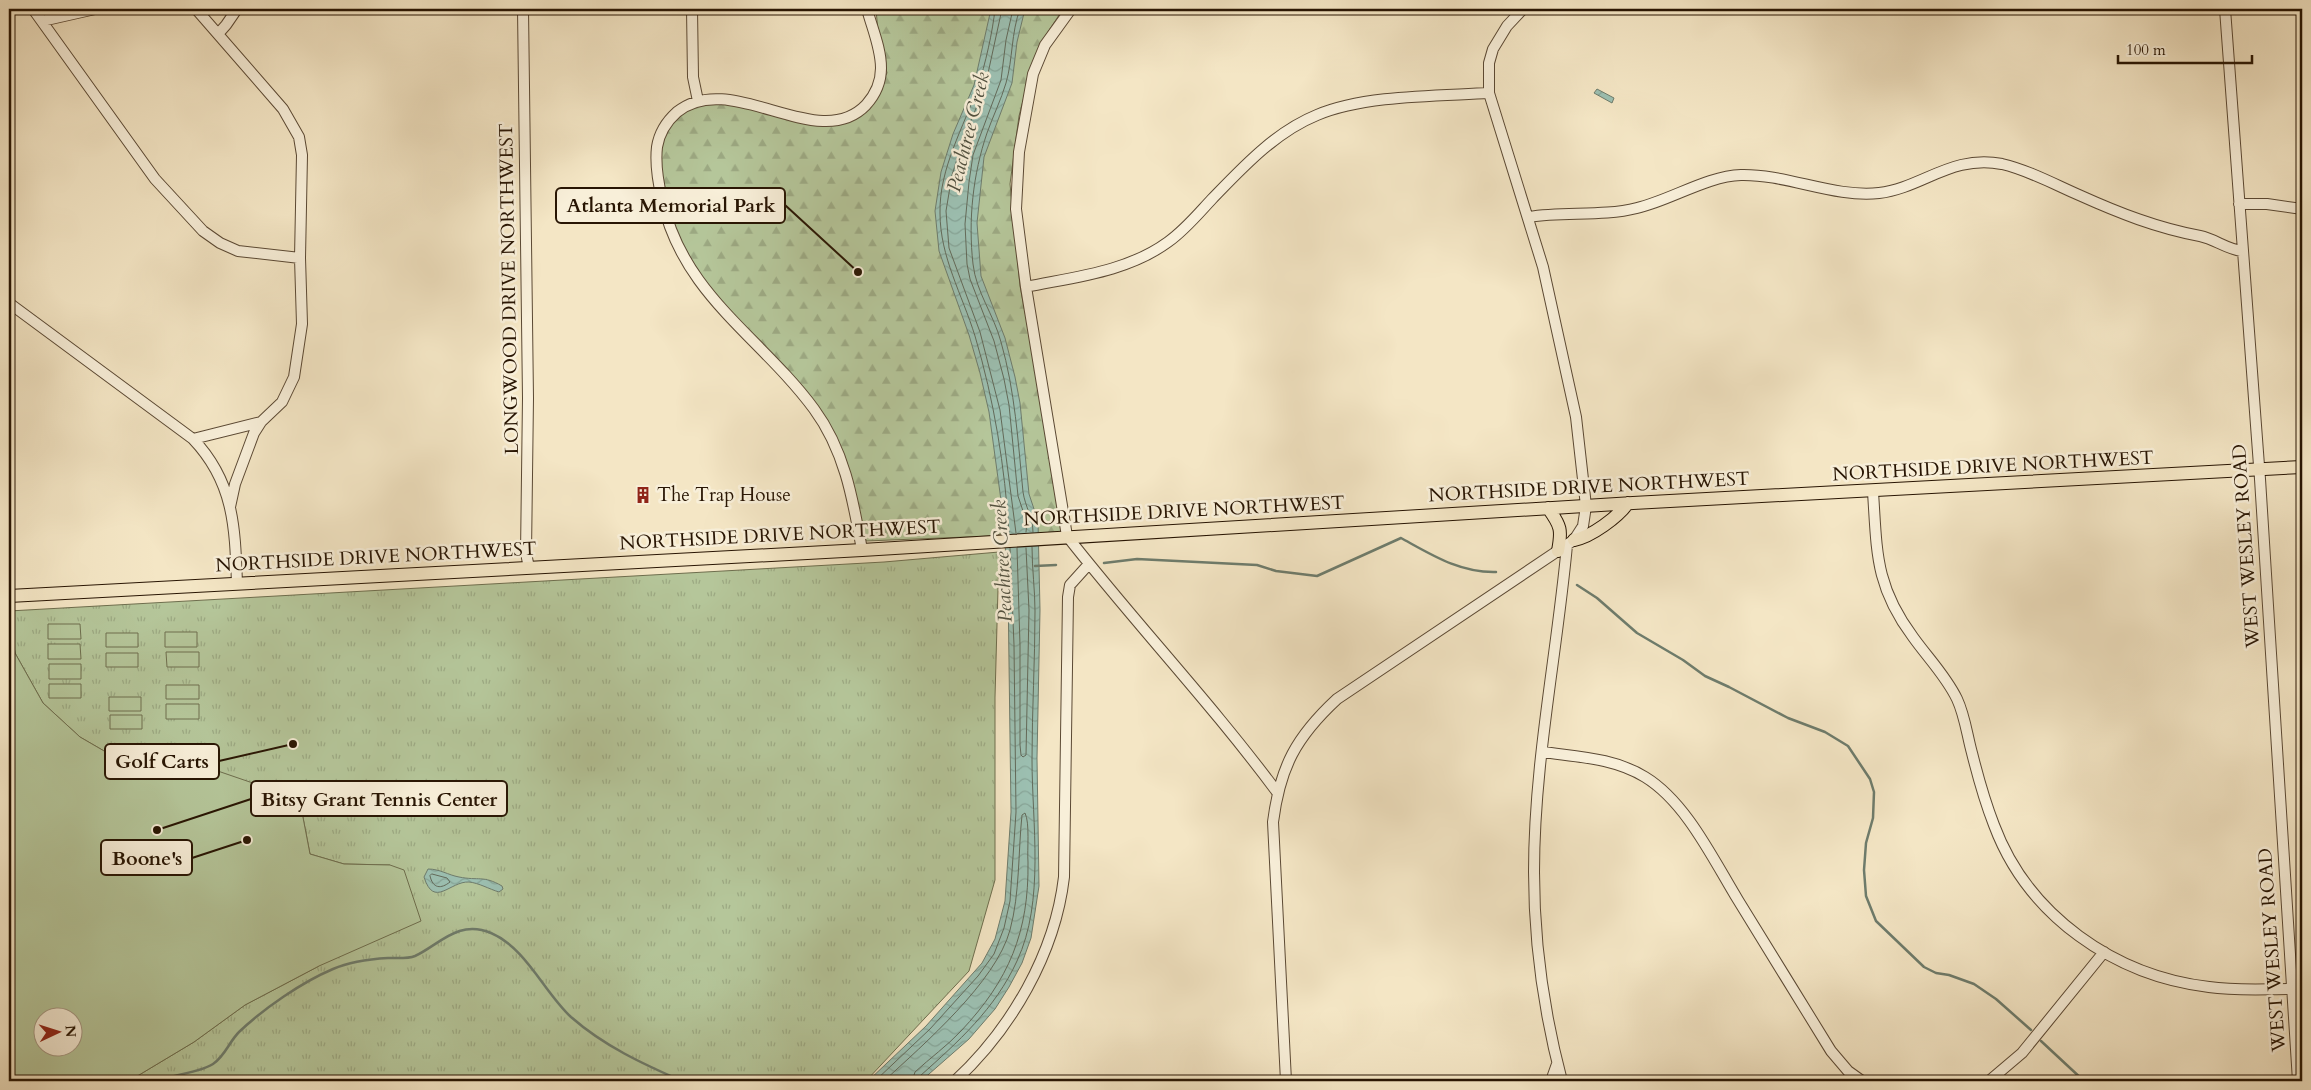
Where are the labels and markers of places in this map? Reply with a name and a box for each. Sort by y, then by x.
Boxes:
callout: Atlanta Memorial Park [556,188,785,223]
place label: The Trap House [657,482,791,508]
building icon: The Trap House [633,485,653,505]
callout: Golf Carts [105,744,219,779]
callout: Bitsy Grant Tennis Center [251,781,507,816]
callout: Boone's [101,840,192,875]

